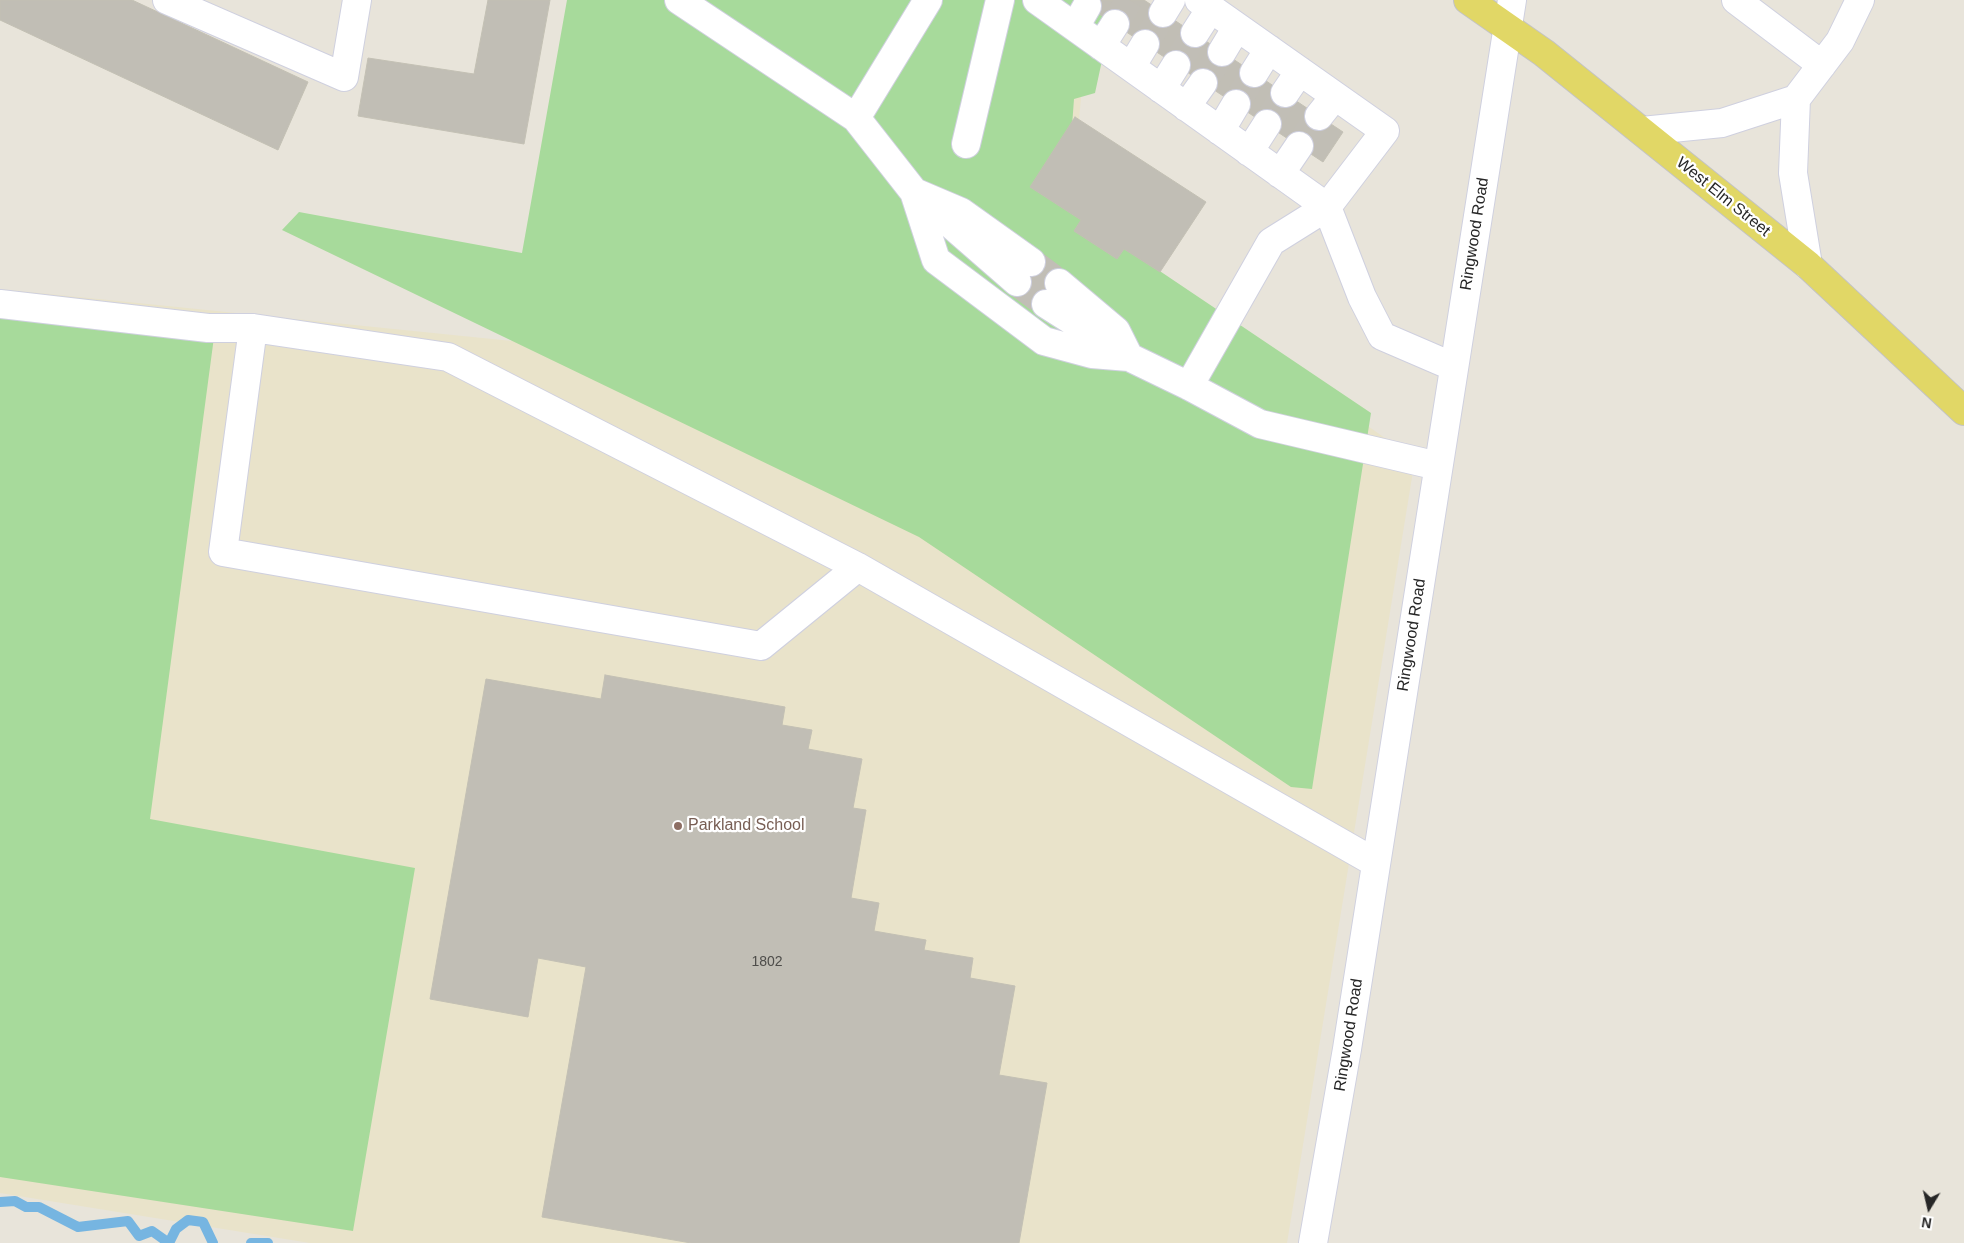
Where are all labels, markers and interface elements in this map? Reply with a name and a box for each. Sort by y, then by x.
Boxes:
street label: West Elm Street [1672,153,1774,241]
street label: Ringwood Road [1457,176,1493,292]
street label: Ringwood Road [1394,577,1430,693]
place label: Parkland School [688,816,805,836]
marker: Parkland School [672,820,684,832]
house number: 1802 [751,954,783,970]
street label: Ringwood Road [1331,977,1367,1093]
north arrow [1904,1183,1954,1233]
text: N [1920,1214,1933,1232]

